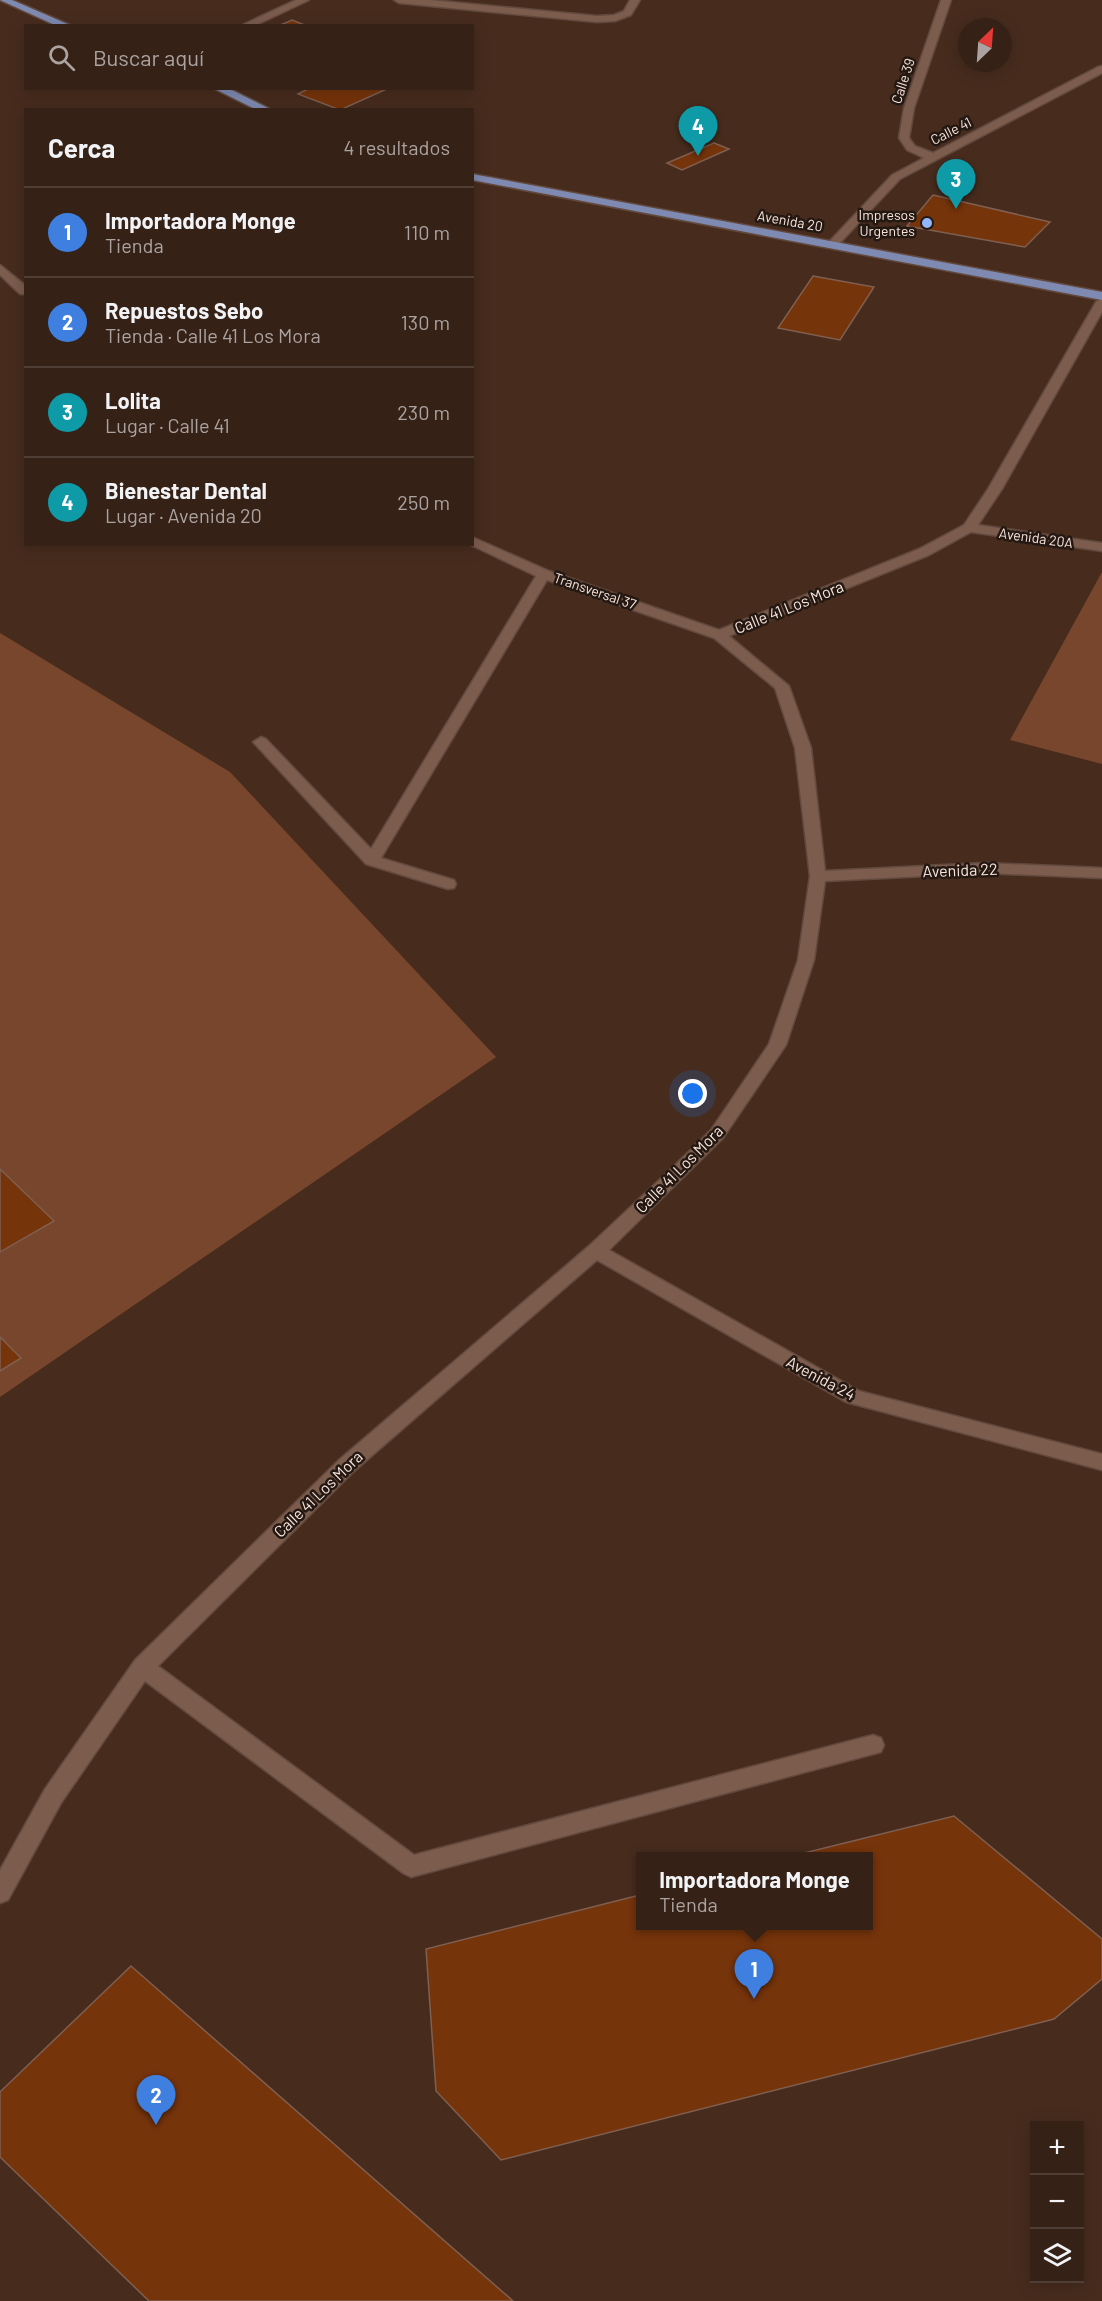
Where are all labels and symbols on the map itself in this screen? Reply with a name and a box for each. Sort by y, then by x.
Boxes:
north arrow [958,18,1012,72]
street label: Calle 39 [887,56,918,106]
pin: 4 [678,106,718,156]
street label: Calle 41 [927,113,974,148]
pin: 3 [936,160,976,209]
street label: Avenida 20 [756,206,824,235]
place label: Impresos Urgentes [859,206,915,239]
marker: Impresos Urgentes [920,216,934,230]
street label: Avenida 20A [998,524,1075,551]
street label: Transversal 37 [552,568,639,613]
street label: Calle 41 Los Mora [732,576,846,637]
street label: Avenida 22 [922,859,998,880]
your location [678,1079,707,1108]
street label: Calle 41 Los Mora [631,1121,726,1216]
street label: Avenida 24 [784,1351,859,1404]
street label: Calle 41 Los Mora [269,1447,366,1541]
pin: 1 [734,1950,774,1999]
pin: 2 [136,2076,176,2125]

